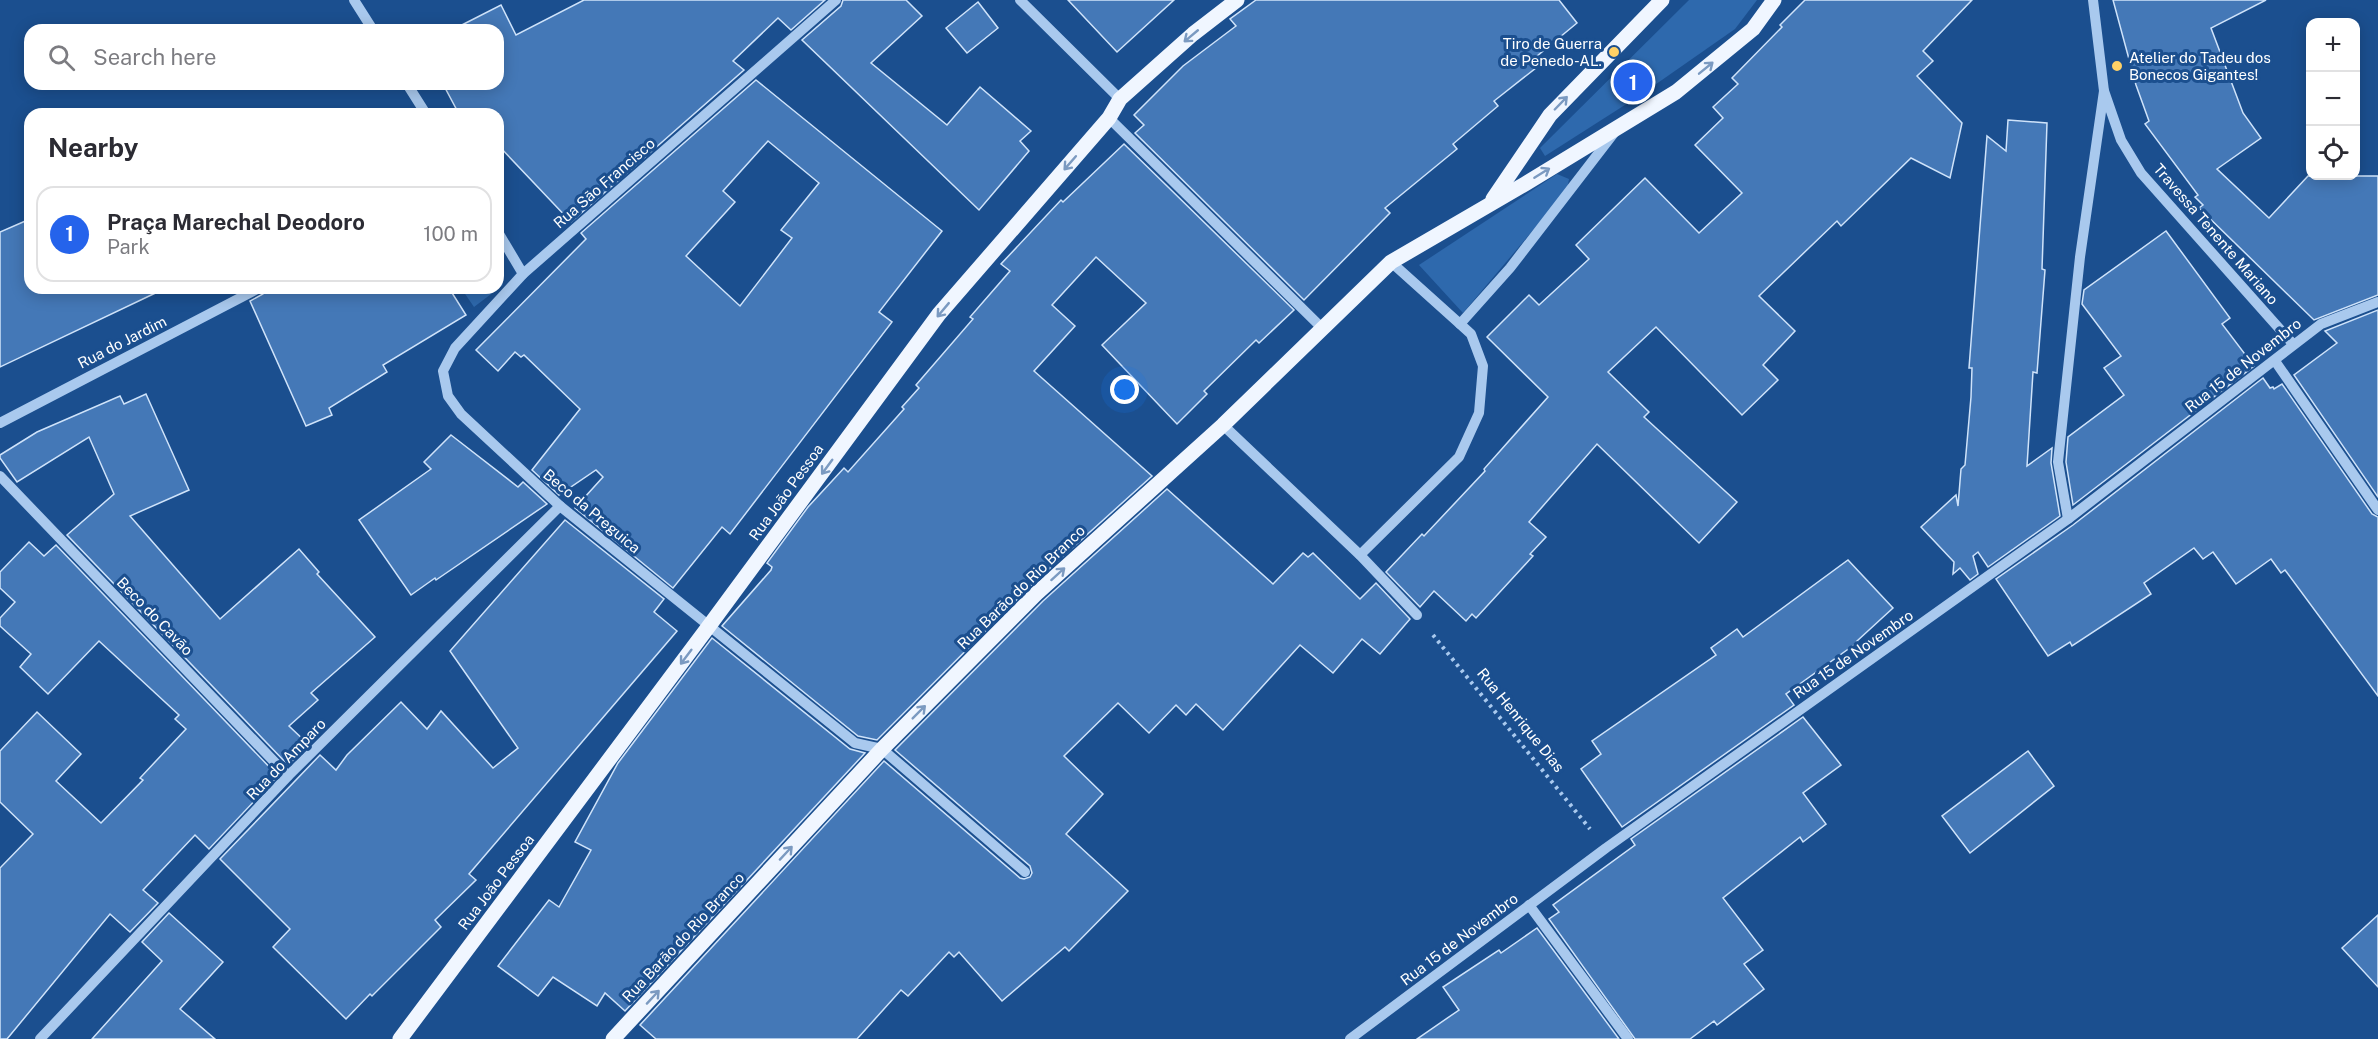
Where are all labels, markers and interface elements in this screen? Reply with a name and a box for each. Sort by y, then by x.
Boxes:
map controls [2306,18,2360,180]
button: + [2306,18,2360,72]
search box [24,24,504,90]
one-way arrow [1184,29,1199,43]
place label: Tiro de Guerra de Penedo-AL. [1500,35,1602,69]
icon: search [45,41,78,74]
text: Search here [93,44,217,70]
marker: Tiro de Guerra de Penedo-AL. [1607,45,1621,59]
place label: Atelier do Tadeu dos Bonecos Gigantes! [2129,49,2271,83]
marker: Atelier do Tadeu dos Bonecos Gigantes! [2110,59,2124,73]
pin: 1 [1614,60,1652,104]
one-way arrow [1697,61,1713,74]
button: − [2306,72,2360,126]
one-way arrow [1554,96,1568,111]
button: locate [2306,126,2360,180]
text: Nearby [48,132,138,163]
street label: Rua São Francisco [550,134,658,232]
one-way arrow [1063,155,1077,170]
street label: Travessa Tenente Mariano [2150,160,2282,308]
one-way arrow [1533,167,1550,179]
text: Praça Marechal Deodoro [107,209,365,235]
text: 1 [65,222,74,246]
text: 100 m [423,222,478,246]
text: Park [107,235,150,259]
one-way arrow [936,302,949,318]
street label: Rua do Jardim [75,312,169,372]
street label: Rua 15 de Novembro [2182,314,2304,416]
your location [1110,375,1139,404]
street label: Rua João Pessoa [745,441,827,543]
one-way arrow [820,458,833,474]
street label: Beco da Preguica [540,466,644,556]
street label: Rua Barão do Rio Branco [954,522,1088,652]
one-way arrow [1050,567,1065,581]
street label: Beco do Cavão [113,573,197,659]
street label: Rua 15 de Novembro [1790,606,1916,702]
one-way arrow [680,649,692,665]
street label: Rua Henrique Dias [1474,665,1568,775]
one-way arrow [912,704,927,719]
street label: Rua do Amparo [243,715,329,803]
street label: Rua João Pessoa [455,831,537,933]
one-way arrow [778,846,793,861]
street label: Rua Barão do Rio Branco [619,869,747,1005]
street label: Rua 15 de Novembro [1397,889,1521,989]
one-way arrow [646,989,660,1004]

